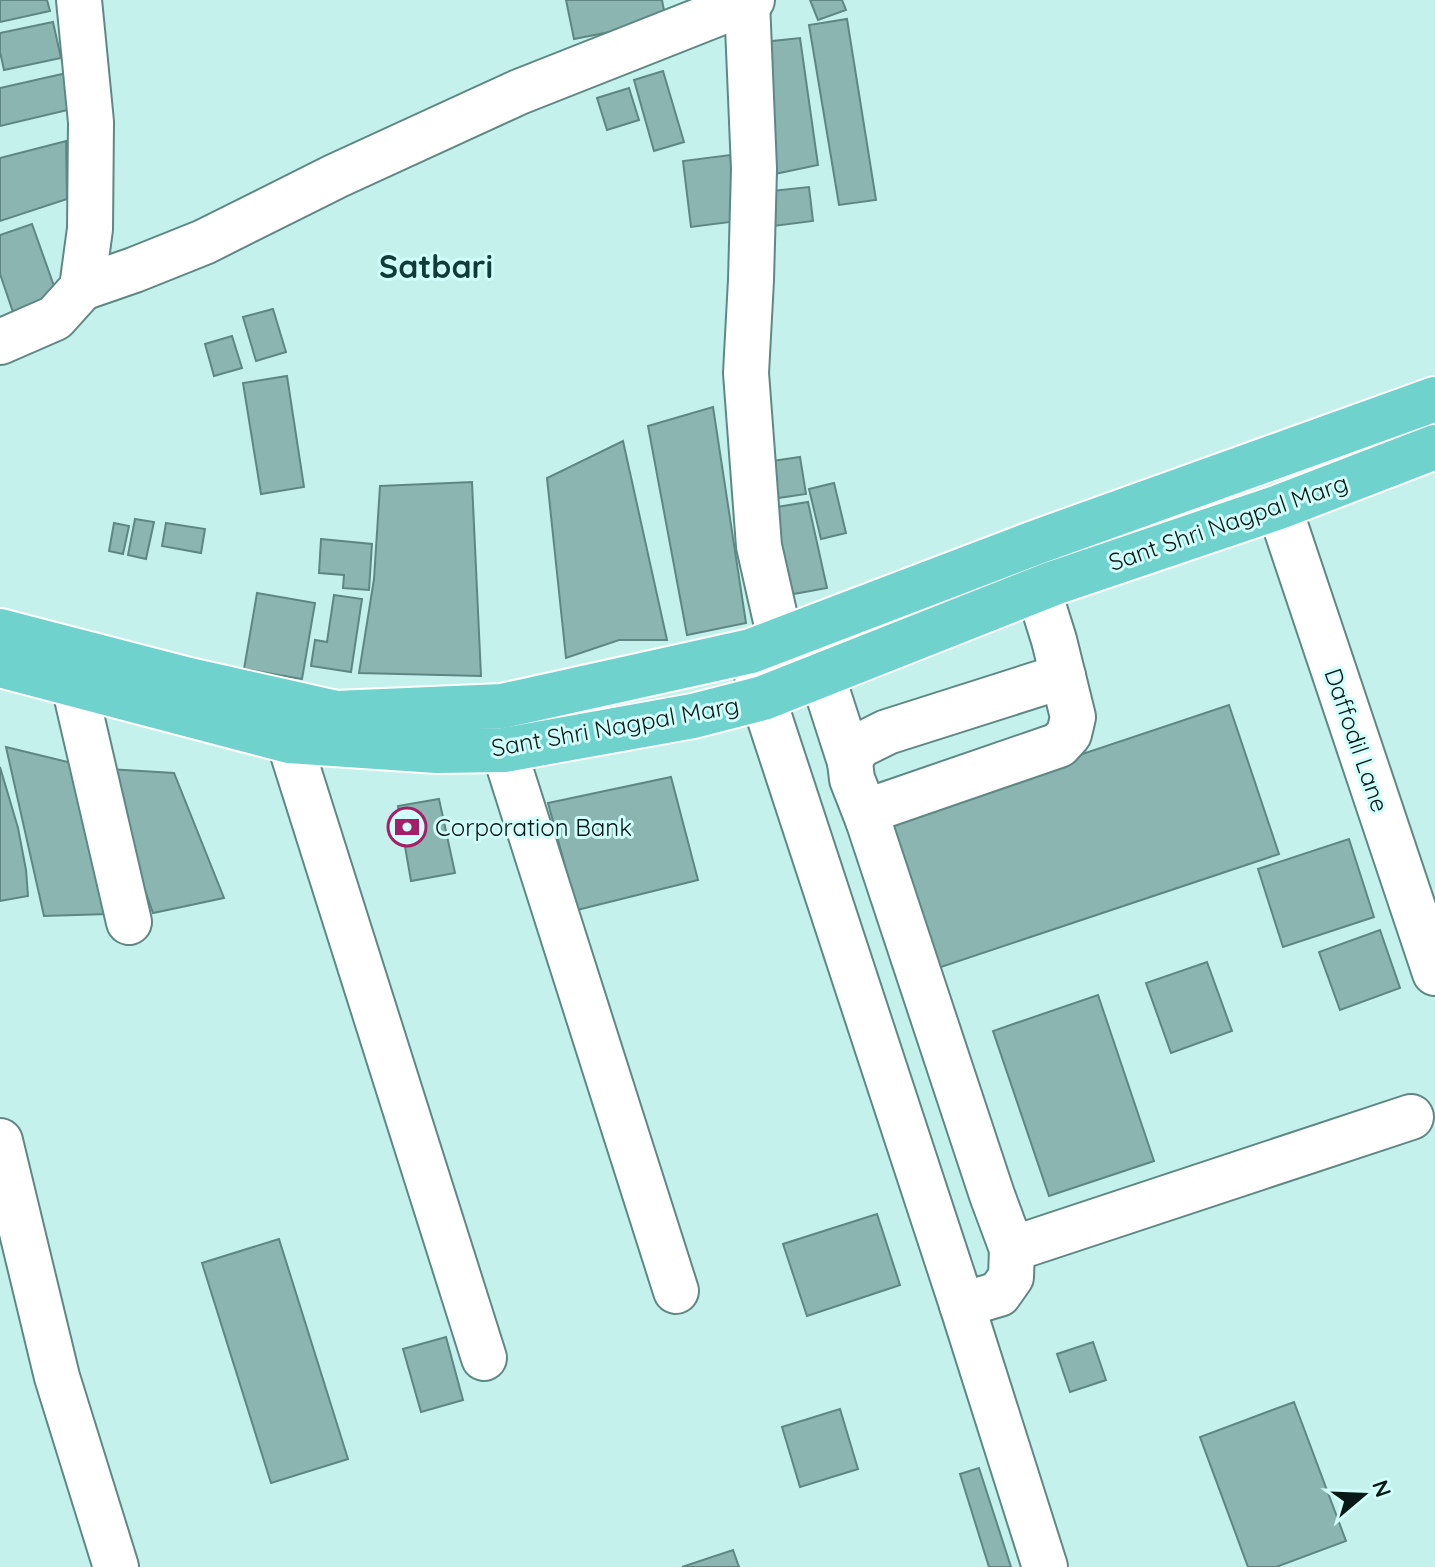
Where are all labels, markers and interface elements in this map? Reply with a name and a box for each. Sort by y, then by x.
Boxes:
district label: Satbari [379,246,493,286]
street label: Sant Shri Nagpal Marg [1104,467,1352,577]
street label: Daffodil Lane [1318,664,1396,816]
street label: Sant Shri Nagpal Marg [489,689,741,763]
bank icon: Corporation Bank [386,806,428,848]
place label: Corporation Bank [435,812,632,842]
north arrow [1323,1455,1403,1535]
text: N [1366,1476,1398,1501]

